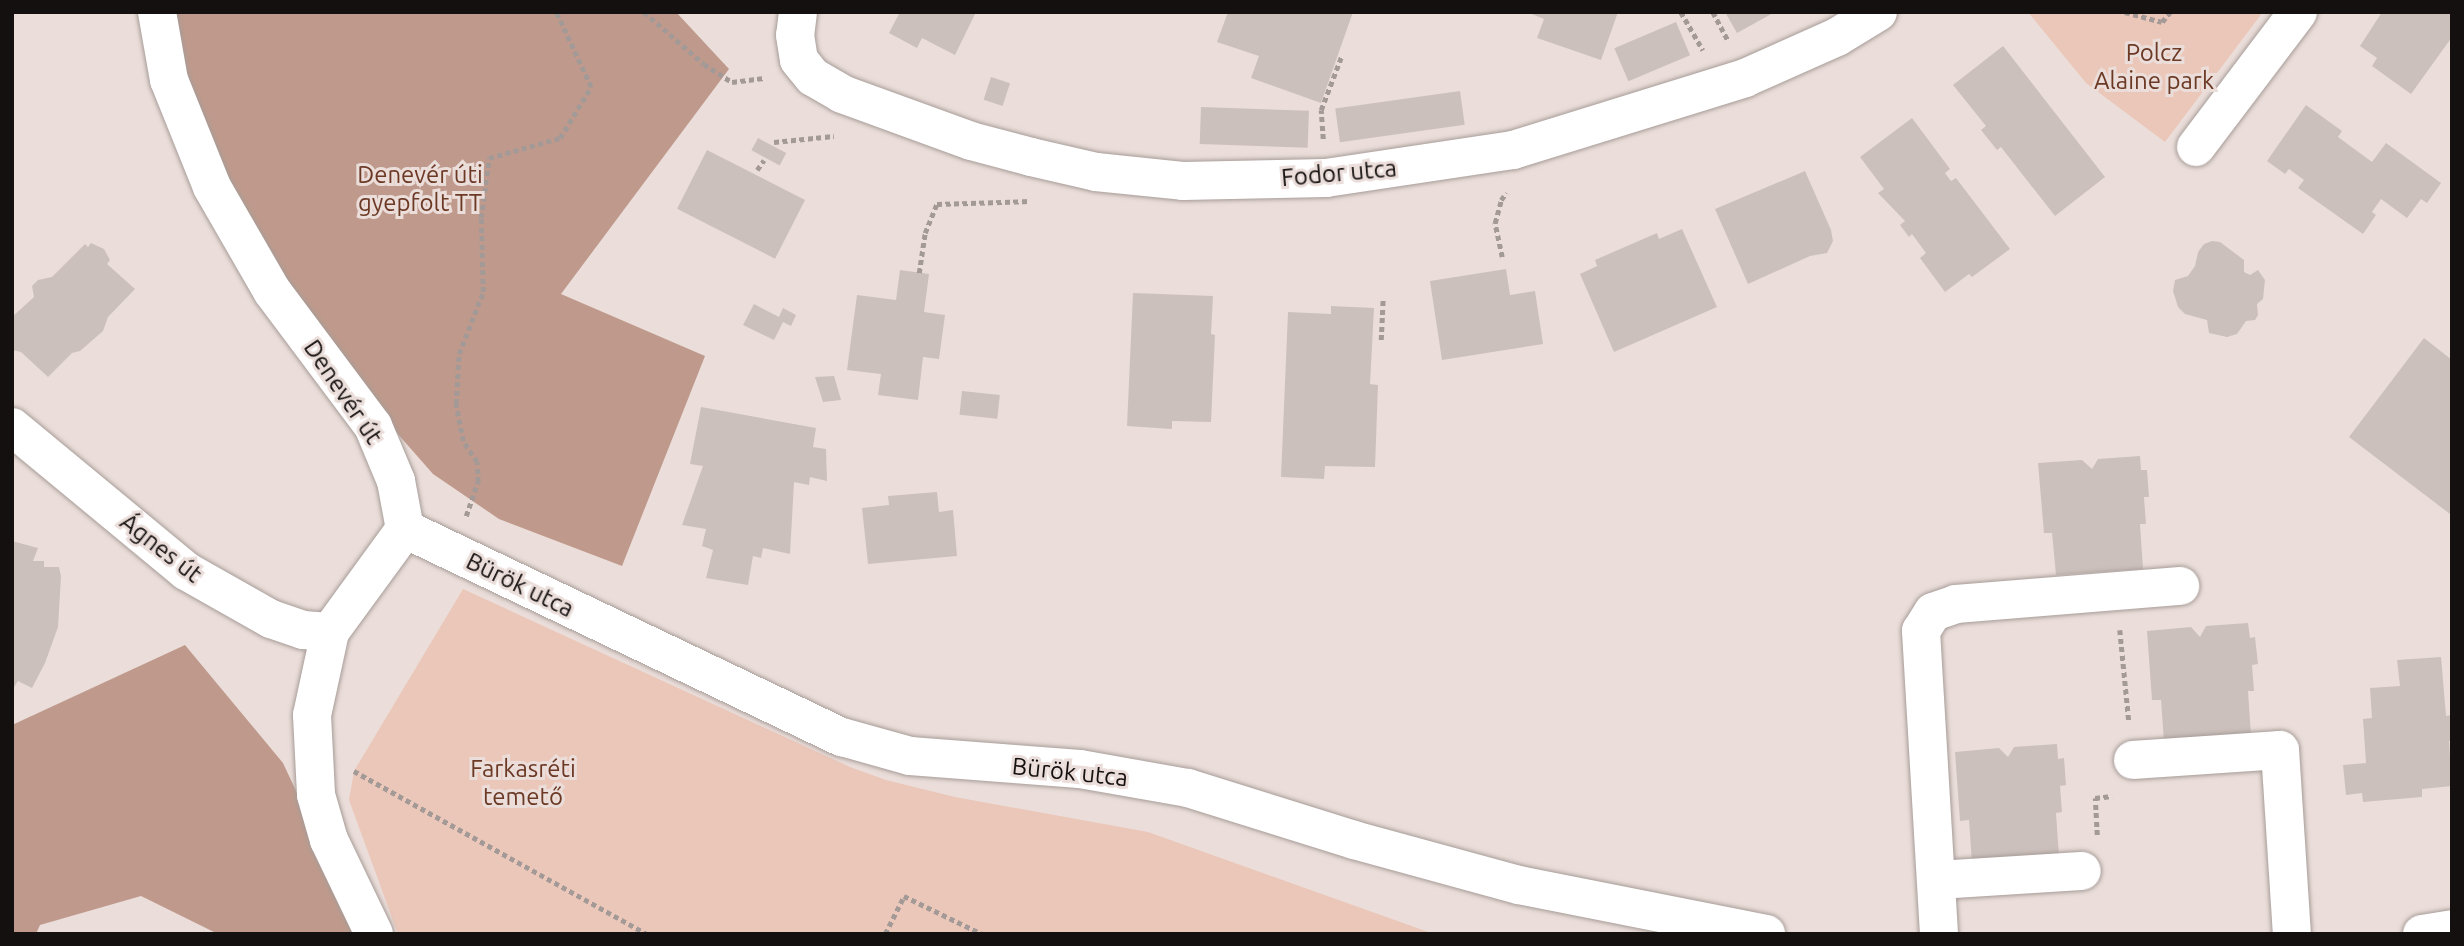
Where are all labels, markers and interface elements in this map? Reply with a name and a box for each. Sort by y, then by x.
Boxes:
park label: Polcz Alaine park [2094,39,2214,95]
street label: Fodor utca [1280,154,1398,192]
park label: Denevér úti gyepfolt TT [357,161,483,217]
street label: Denevér út [298,334,388,450]
street label: Ágnes út [115,507,207,589]
street label: Bürök utca [461,547,579,623]
street label: Bürök utca [1011,752,1129,792]
park label: Farkasréti temető [470,755,576,811]

